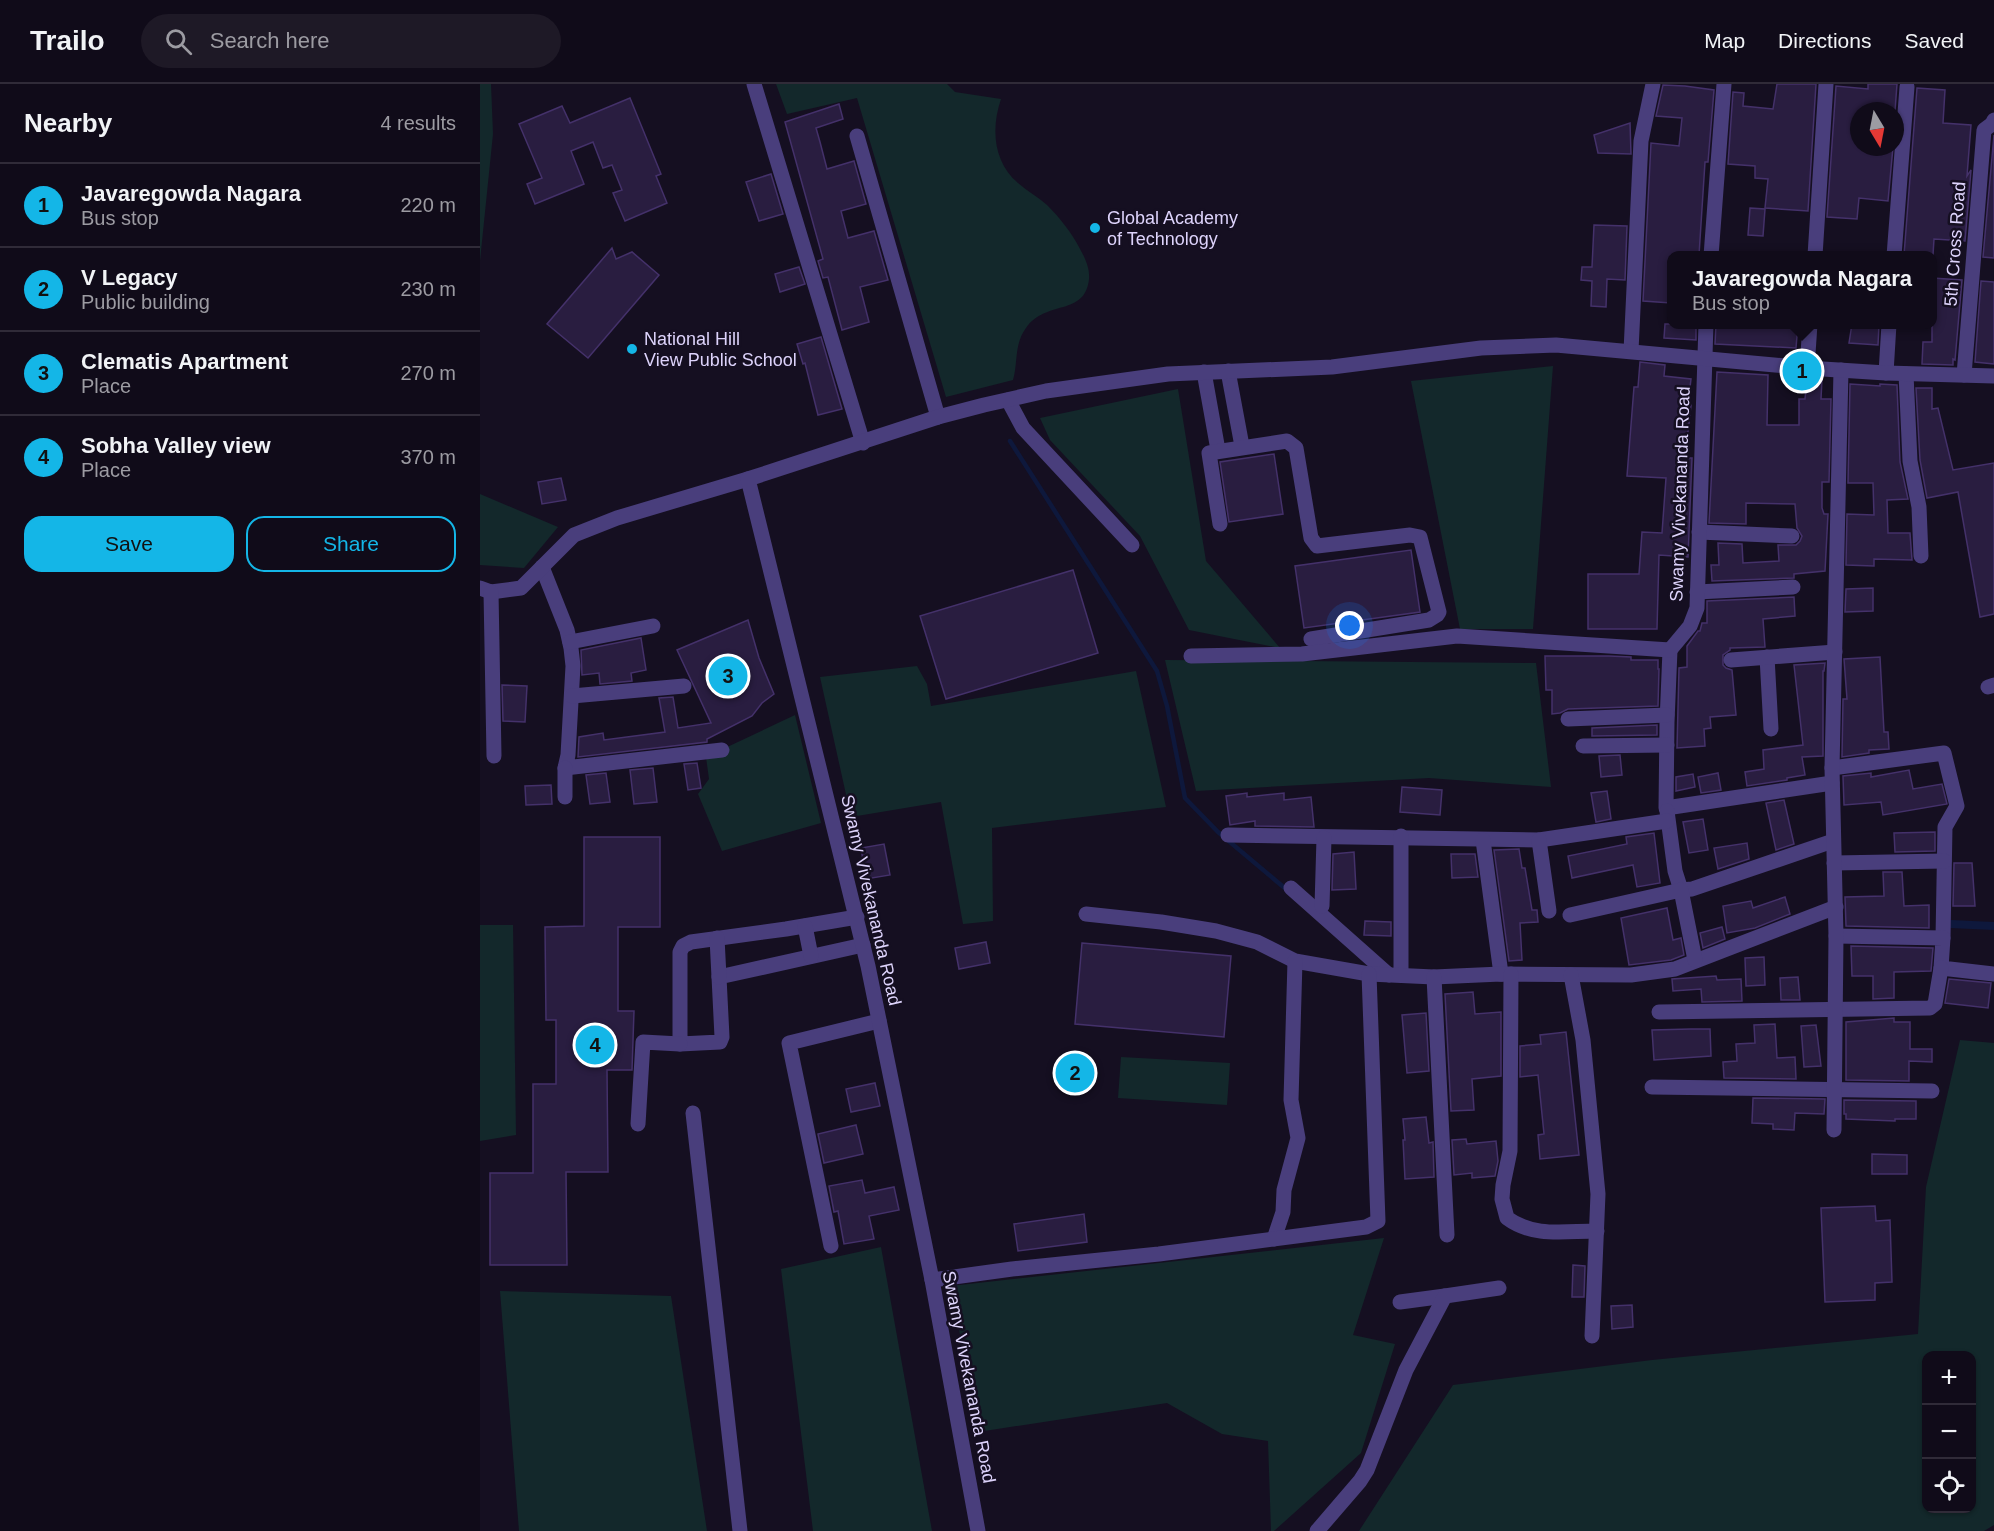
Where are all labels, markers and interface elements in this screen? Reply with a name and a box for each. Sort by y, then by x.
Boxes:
search box [141,14,561,68]
text: Trailo [30,25,105,56]
icon: search [162,25,195,58]
text: Search here [210,28,330,53]
text: Map [1704,29,1745,52]
text: Directions [1778,29,1871,52]
text: Saved [1904,29,1964,52]
north arrow [1850,102,1904,156]
text: Nearby [24,108,112,138]
text: 4 results [380,112,456,134]
text: Javaregowda Nagara [81,181,301,206]
street label: 5th Cross Road [1941,181,1969,307]
text: 1 [38,194,49,216]
text: 220 m [400,194,456,216]
text: Bus stop [81,207,159,229]
place label: Global Academy of Technology [1107,208,1238,249]
marker: Global Academy of Technology [1088,221,1102,235]
popup [1667,251,1937,329]
text: V Legacy [81,265,178,290]
text: Javaregowda Nagara [1692,266,1912,291]
text: 2 [38,278,49,300]
text: 230 m [400,278,456,300]
text: Public building [81,291,210,313]
text: Bus stop [1692,292,1770,314]
place label: National Hill View Public School [644,329,797,370]
marker: National Hill View Public School [625,342,639,356]
pin: 1 [1782,348,1822,394]
text: Clematis Apartment [81,349,288,374]
text: 3 [38,362,49,384]
text: 270 m [400,362,456,384]
text: Place [81,375,131,397]
street label: Swamy Vivekananda Road [1666,386,1694,602]
text: Sobha Valley view [81,433,271,458]
text: 4 [38,446,49,468]
text: 370 m [400,446,456,468]
text: Place [81,459,131,481]
button: Save [24,516,234,572]
button: Share [246,516,456,572]
your location [1335,611,1364,640]
pin: 3 [708,654,748,698]
street label: Swamy Vivekananda Road [837,793,905,1007]
pin: 4 [576,1022,614,1068]
pin: 2 [1056,1050,1094,1096]
street label: Swamy Vivekananda Road [939,1269,999,1485]
map controls [1922,1351,1976,1513]
button: + [1922,1351,1976,1405]
button: − [1922,1405,1976,1459]
button: locate [1922,1459,1976,1513]

